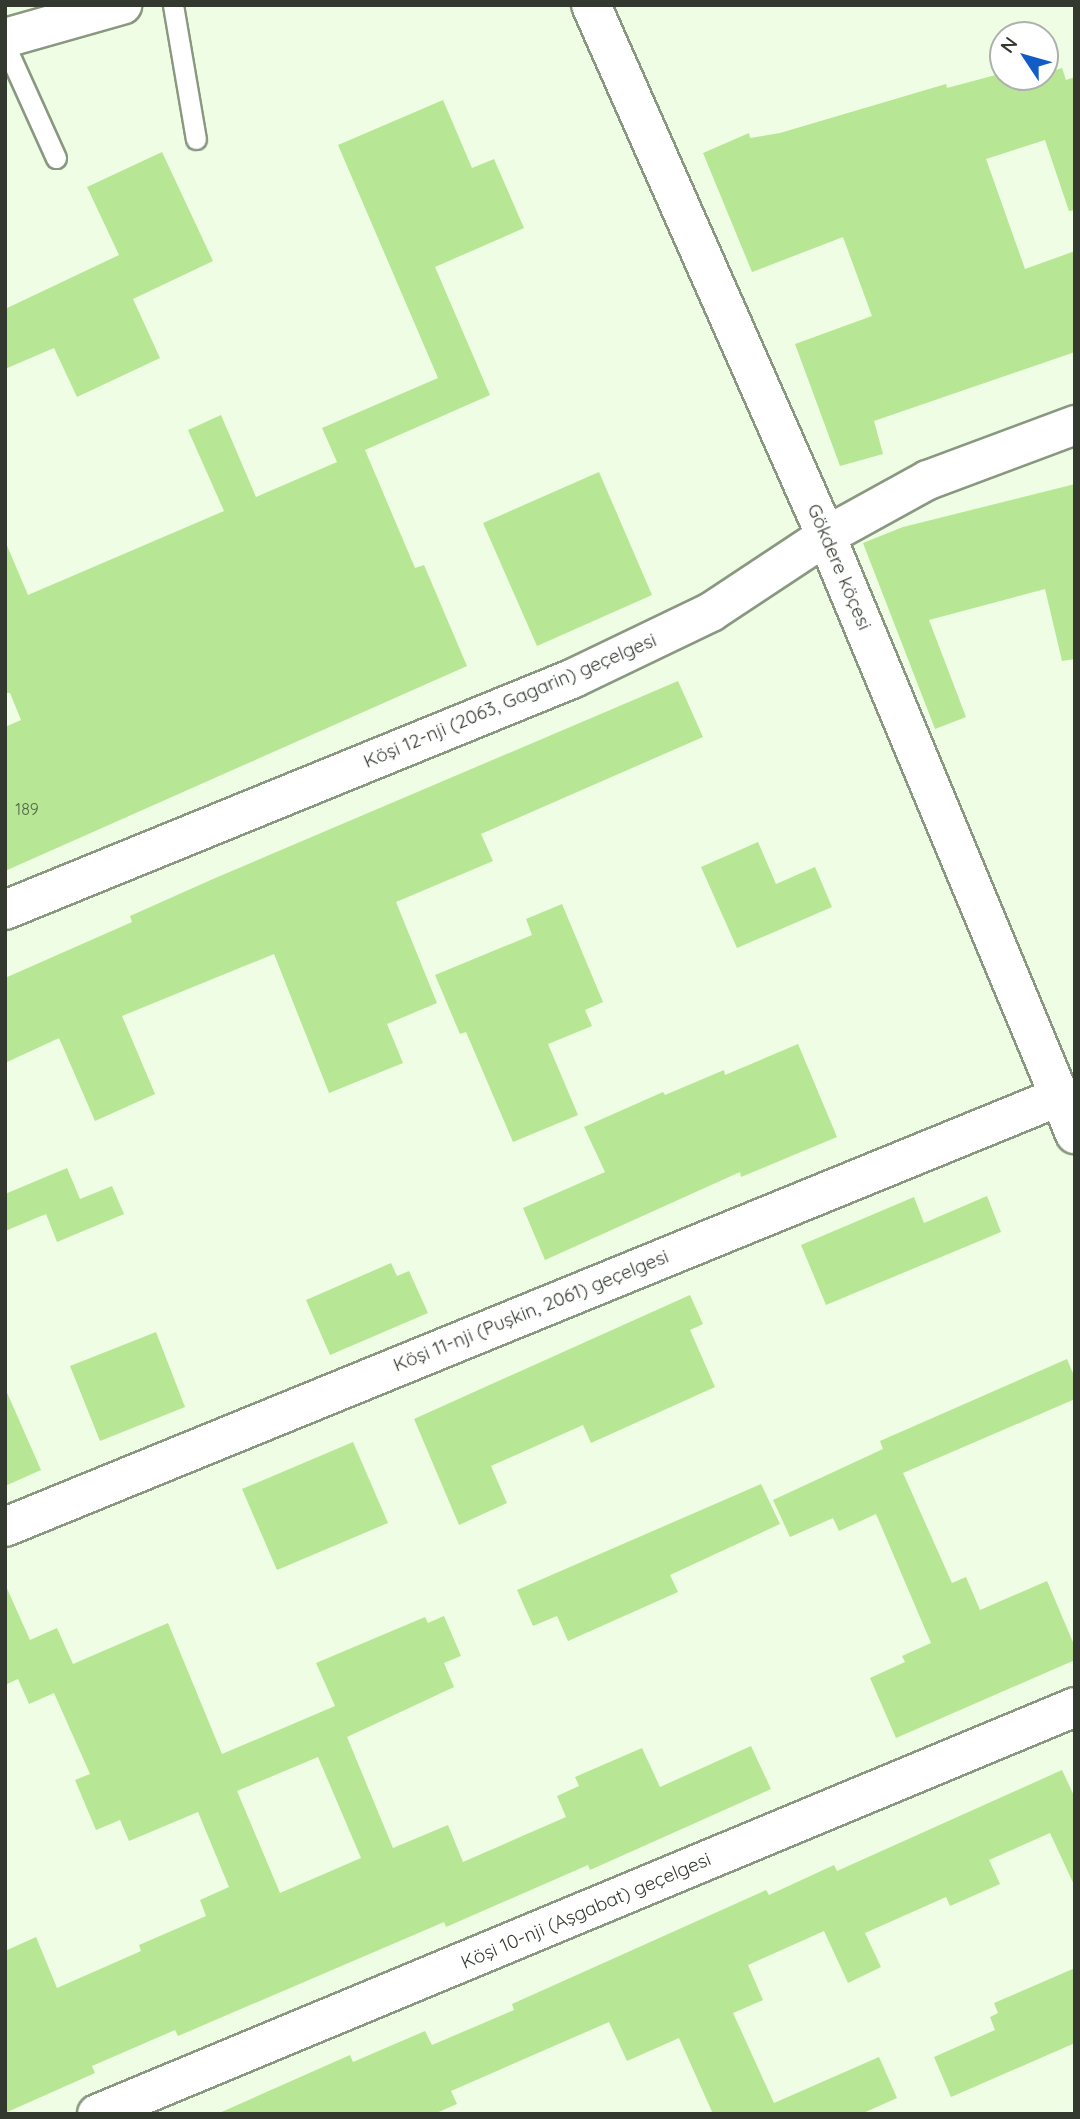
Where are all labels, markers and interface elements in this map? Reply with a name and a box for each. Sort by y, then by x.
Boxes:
north arrow [989,21,1059,91]
text: N [995,32,1022,58]
street label: Gökdere köçesi [802,501,876,633]
street label: Köşi 12-nji (2063, Gagarin) geçelgesi [360,629,660,773]
house number: 189 [15,799,39,819]
street label: Köşi 11-nji (Puşkin, 2061) geçelgesi [390,1245,672,1377]
street label: Köşi 10-nji (Aşgabat) geçelgesi [458,1848,714,1974]

